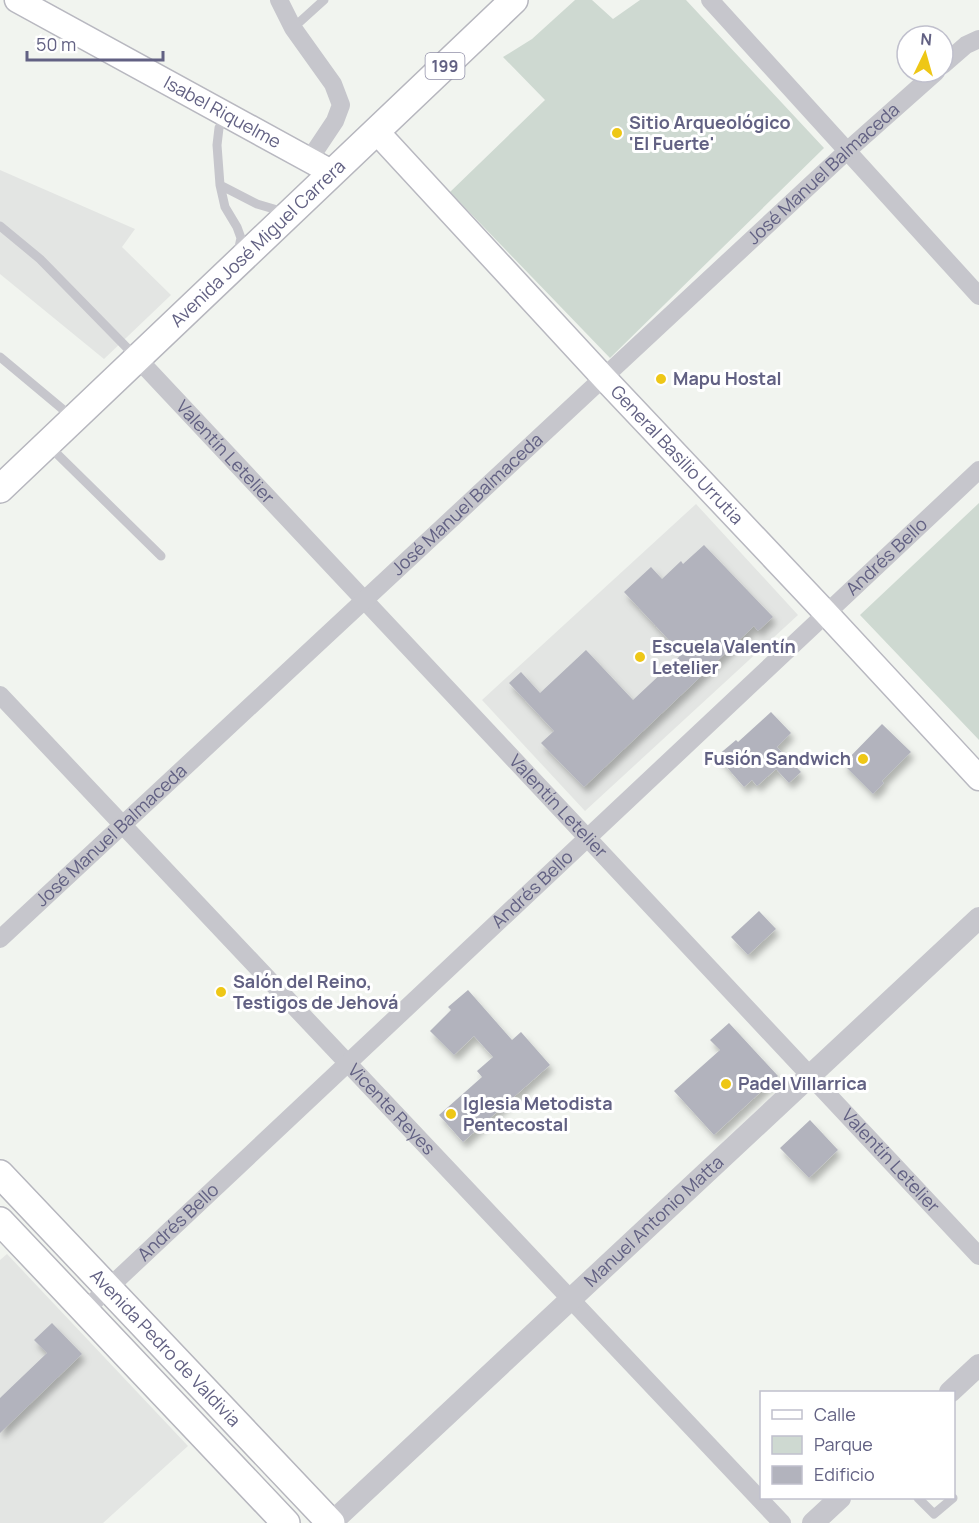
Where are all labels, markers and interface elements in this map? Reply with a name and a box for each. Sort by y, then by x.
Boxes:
scale bar [27,24,164,62]
north arrow [895,24,955,84]
text: N [920,28,933,51]
text: 50 m [36,32,76,56]
road number: 199 [426,53,464,79]
street label: Isabel Riquelme [160,70,286,153]
street label: José Manuel Balmaceda [741,97,904,249]
place label: Sitio Arqueológico 'El Fuerte' [629,110,791,155]
marker: Sitio Arqueológico 'El Fuerte' [610,126,624,140]
street label: Avenida José Miguel Carrera [165,154,350,332]
place label: Mapu Hostal [673,366,782,390]
marker: Mapu Hostal [654,372,668,386]
street label: General Basilio Urrutia [606,379,749,529]
street label: Valentín Letelier [171,395,281,509]
street label: José Manuel Balmaceda [385,427,547,580]
street label: Andrés Bello [840,512,932,600]
place label: Escuela Valentín Letelier [652,634,796,679]
marker: Escuela Valentín Letelier [633,650,647,664]
place label: Fusión Sandwich [704,746,851,770]
street label: Valentín Letelier [504,749,614,863]
marker: Fusión Sandwich [856,752,870,766]
street label: José Manuel Balmaceda [30,758,192,911]
street label: Andrés Bello [486,845,578,933]
place label: Salón del Reino, Testigos de Jehová [233,969,398,1014]
marker: Salón del Reino, Testigos de Jehová [214,985,228,999]
street label: Vicente Reyes [343,1058,441,1160]
place label: Padel Villarrica [738,1071,867,1095]
marker: Padel Villarrica [719,1077,733,1091]
place label: Iglesia Metodista Pentecostal [463,1091,613,1136]
street label: Valentín Letelier [837,1103,946,1218]
marker: Iglesia Metodista Pentecostal [444,1107,458,1121]
street label: Manuel Antonio Matta [579,1150,728,1292]
street label: Andrés Bello [132,1177,224,1266]
street label: Avenida Pedro de Valdivia [85,1263,246,1431]
legend [760,1391,955,1499]
text: Calle [814,1402,856,1426]
text: Parque [814,1432,873,1456]
text: Edificio [814,1462,875,1486]

